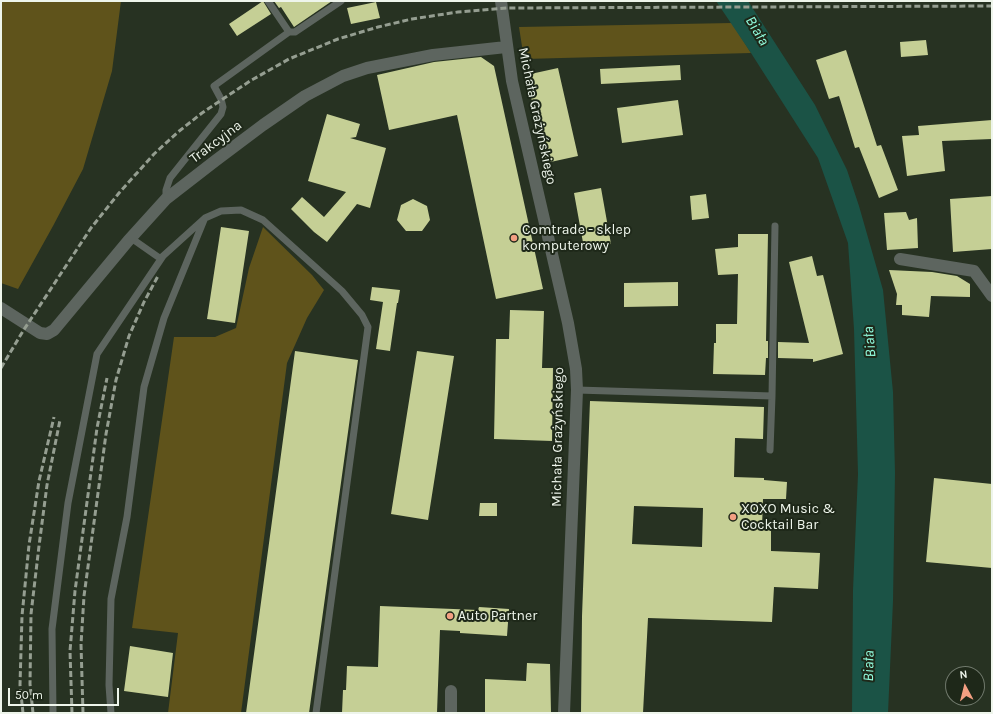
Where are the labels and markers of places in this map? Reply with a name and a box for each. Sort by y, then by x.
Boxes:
place label: Comtrade - sklep komputerowy [522,222,631,254]
marker: Comtrade - sklep komputerowy [509,233,519,243]
place label: XOXO Music & Cocktail Bar [741,501,835,534]
marker: XOXO Music & Cocktail Bar [728,512,738,522]
place label: Auto Partner [458,608,537,624]
marker: Auto Partner [445,611,455,621]

